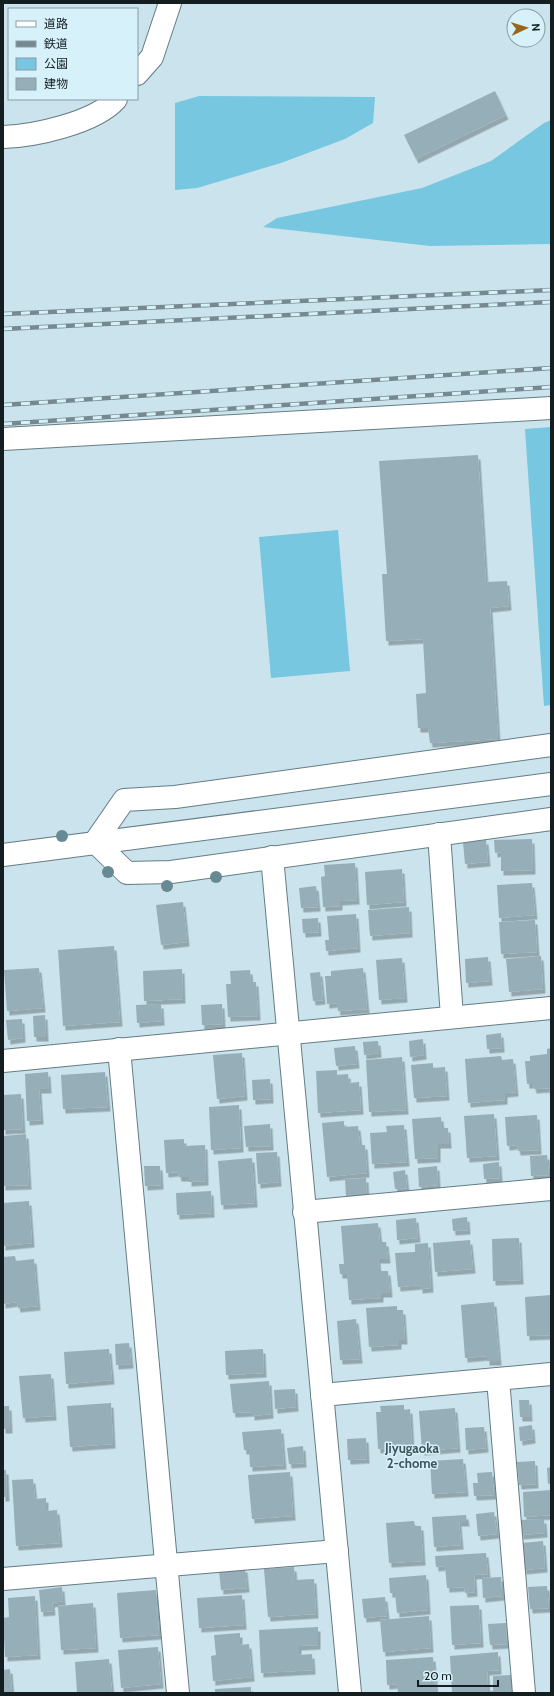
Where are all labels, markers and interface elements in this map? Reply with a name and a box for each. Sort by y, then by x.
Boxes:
legend [8,8,138,100]
north arrow [506,8,546,48]
text: 道路 [44,16,68,31]
text: N [529,23,543,32]
text: 鉄道 [44,36,68,51]
text: 公園 [44,56,68,71]
text: 建物 [44,76,68,91]
district label: Jiyugaoka 2-chome [384,1440,439,1471]
scale bar [418,1662,498,1688]
text: 20 m [424,1668,452,1683]

